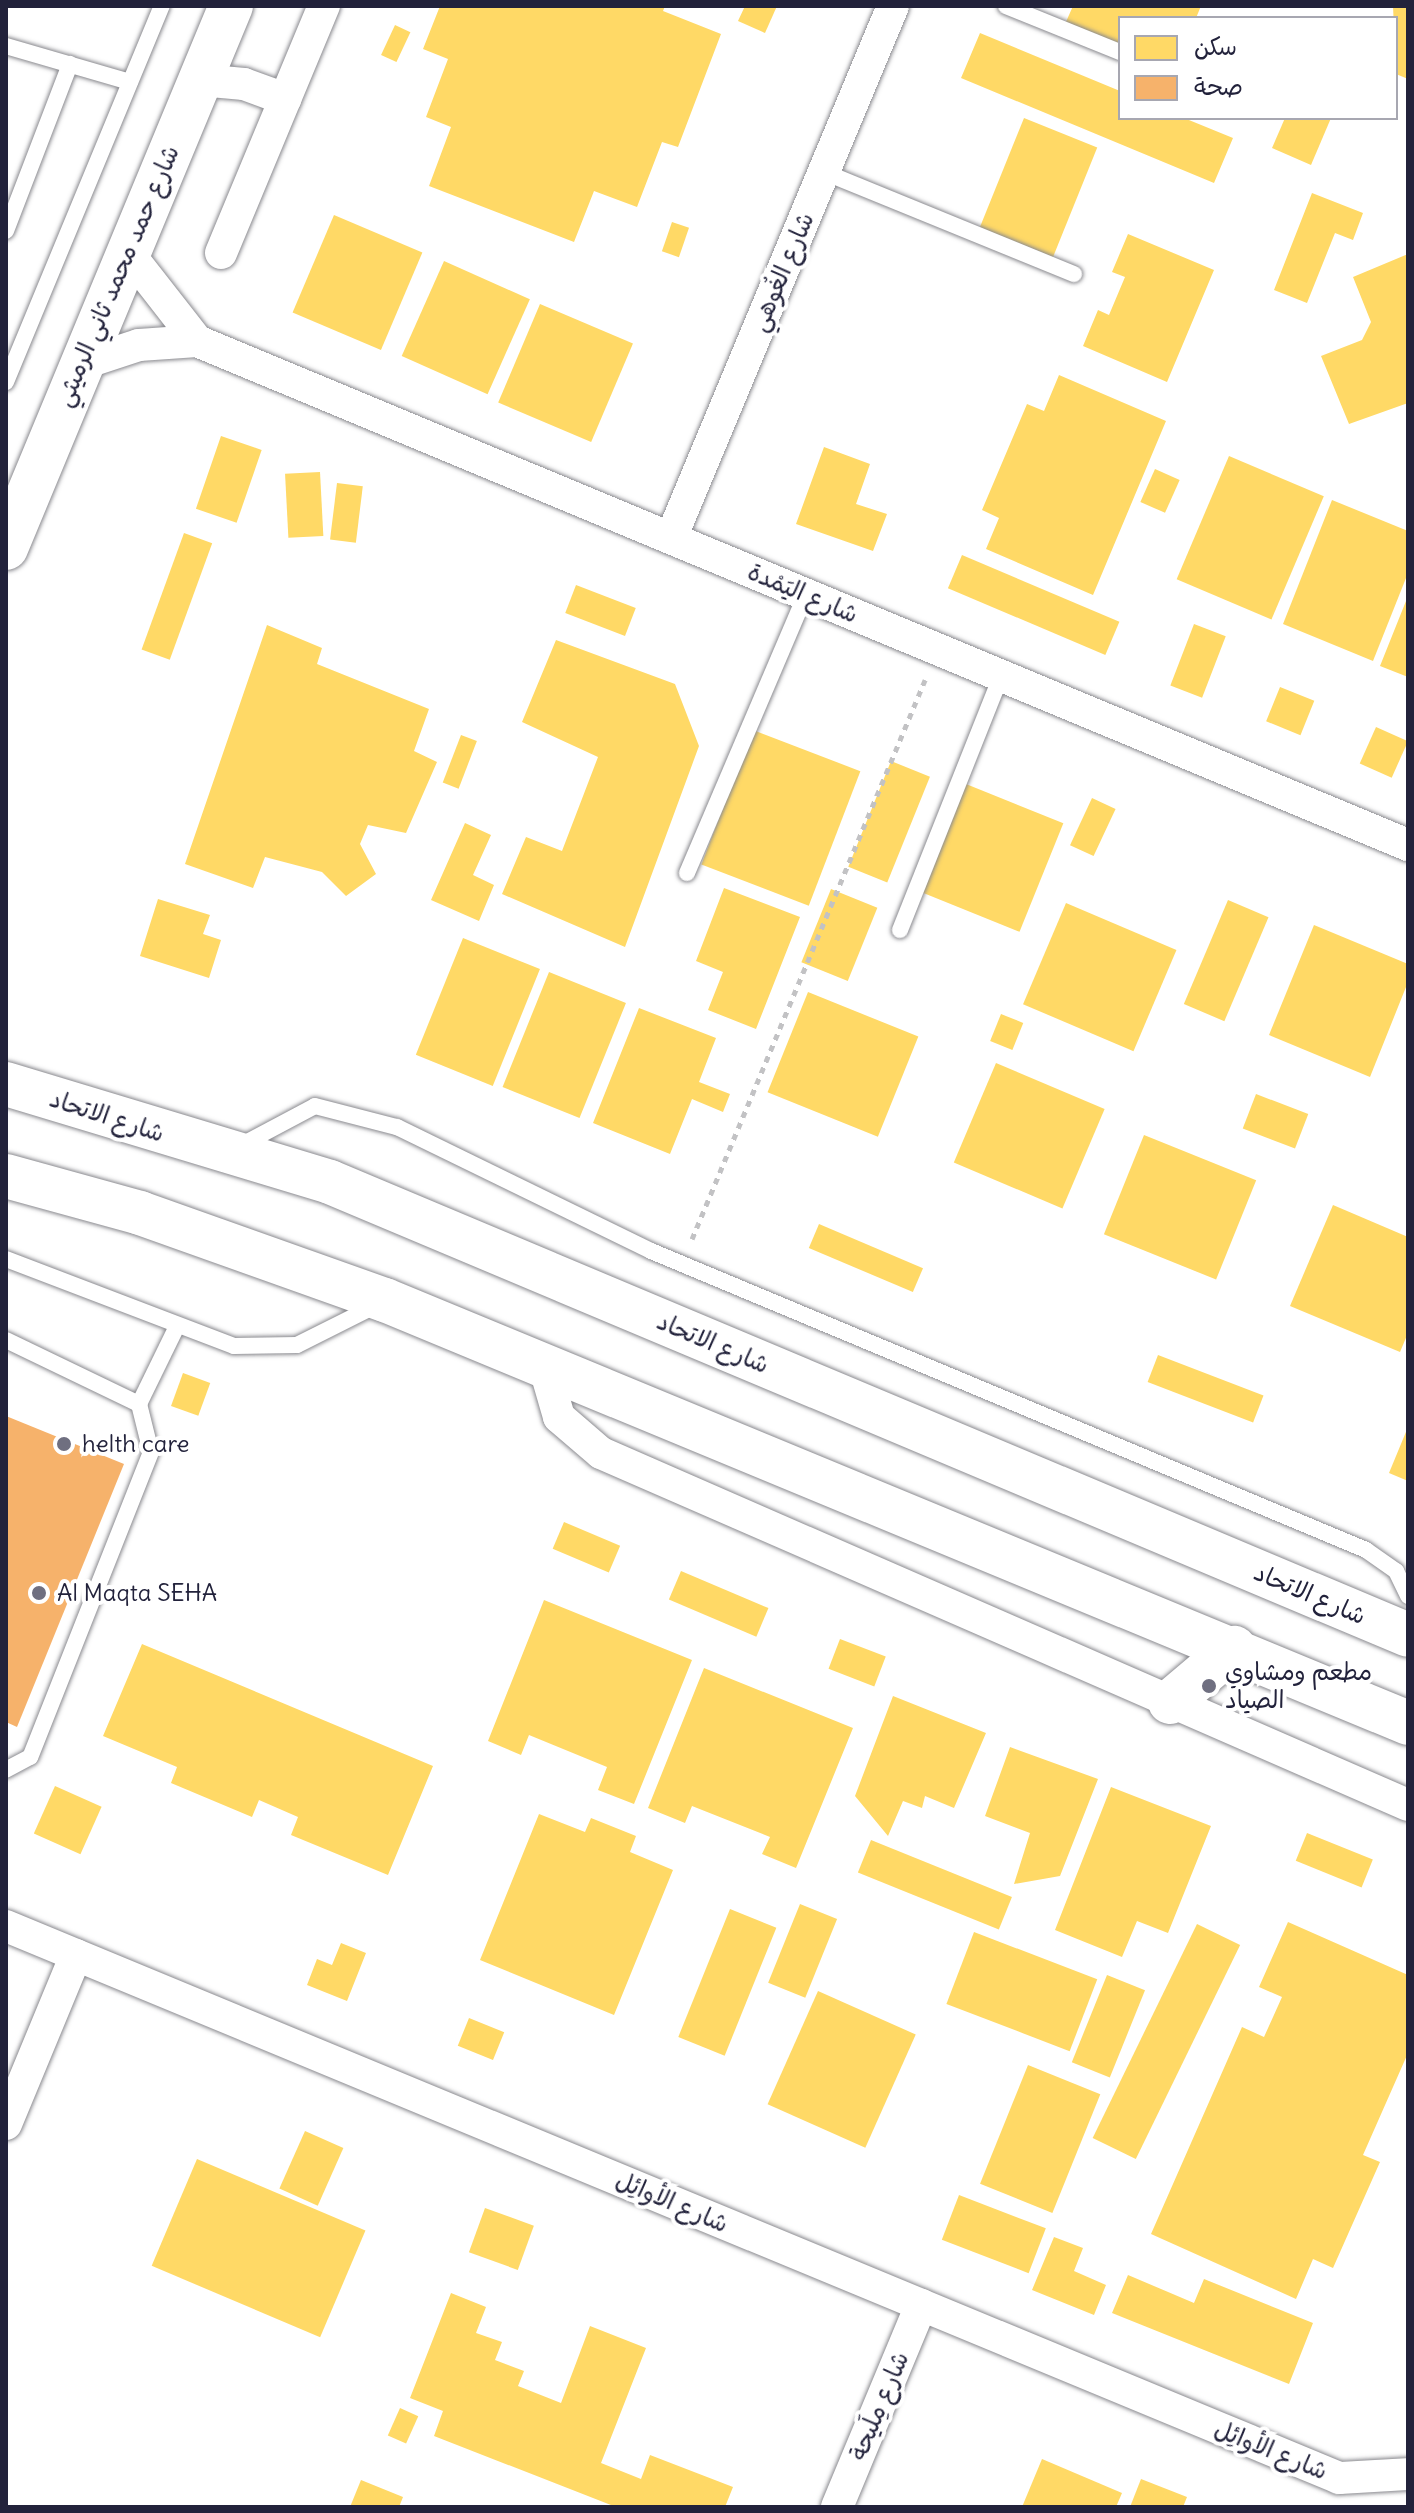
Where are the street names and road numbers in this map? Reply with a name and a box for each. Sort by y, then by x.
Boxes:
street label: شارع حمد محمد ثاني الرميثي [49,141,185,411]
street label: شارع الغُوهي [744,208,820,336]
street label: شارع اليَمْدة [744,557,862,629]
street label: شارع الاتحاد [46,1084,168,1148]
street label: شارع الاتحاد [653,1307,773,1379]
street label: شارع الاتحاد [1250,1558,1370,1630]
street label: شارع الأوائِل [612,2165,732,2239]
street label: شارع مِلَيحة [843,2347,915,2465]
street label: شارع الأوائِل [1210,2414,1332,2486]

